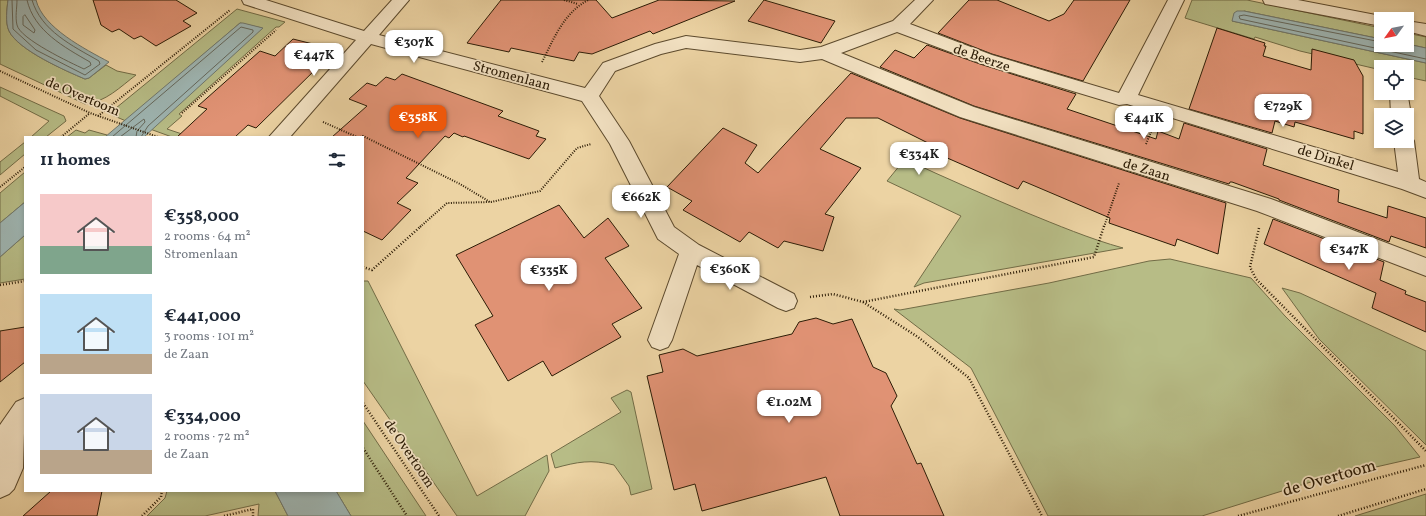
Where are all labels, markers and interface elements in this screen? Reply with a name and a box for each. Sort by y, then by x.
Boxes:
north arrow [1374,12,1414,52]
map controls [1374,12,1414,148]
pin: €307K [386,30,442,64]
text: €307K [394,34,434,52]
street label: de Beerze [951,40,1013,77]
pin: €447K [286,43,342,77]
text: €447K [294,47,334,65]
street label: Stromenlaan [471,57,553,96]
button: locate [1374,60,1414,100]
street label: de Overtoom [42,73,123,122]
pin: €729K [1255,94,1311,128]
text: €729K [1264,98,1302,116]
pin: €358K [390,105,446,139]
pin: €441K [1116,106,1172,140]
button: layers [1374,108,1414,148]
text: €358K [399,109,437,127]
text: €441K [1124,110,1164,128]
street label: de Dinkel [1295,141,1356,176]
pin: €334K [891,142,947,176]
text: €334K [899,146,939,164]
text: 11 homes [40,149,110,172]
icon: filters [326,149,348,171]
street label: de Zaan [1121,154,1173,187]
pin: €662K [613,185,669,219]
text: €662K [621,189,661,207]
text: €358,000 [164,205,239,228]
icon: home [72,210,120,258]
text: 2 rooms · 64 m² [164,228,251,246]
pin: €347K [1321,237,1377,271]
text: €347K [1329,241,1369,259]
text: Stromenlaan [164,246,238,264]
pin: €360K [702,257,758,291]
pin: €335K [521,258,577,292]
text: €360K [710,261,750,279]
text: €335K [530,262,568,280]
text: €441,000 [164,305,241,328]
icon: home [72,310,120,358]
text: 3 rooms · 101 m² [164,328,254,346]
text: de Zaan [164,346,209,364]
pin: €1.02M [756,390,822,424]
text: €1.02M [766,394,812,412]
text: €334,000 [164,405,241,428]
icon: home [72,410,120,458]
street label: de Overtoom [379,416,439,492]
text: 2 rooms · 72 m² [164,428,250,446]
text: de Zaan [164,446,209,464]
street label: de Overtoom [1280,454,1379,503]

